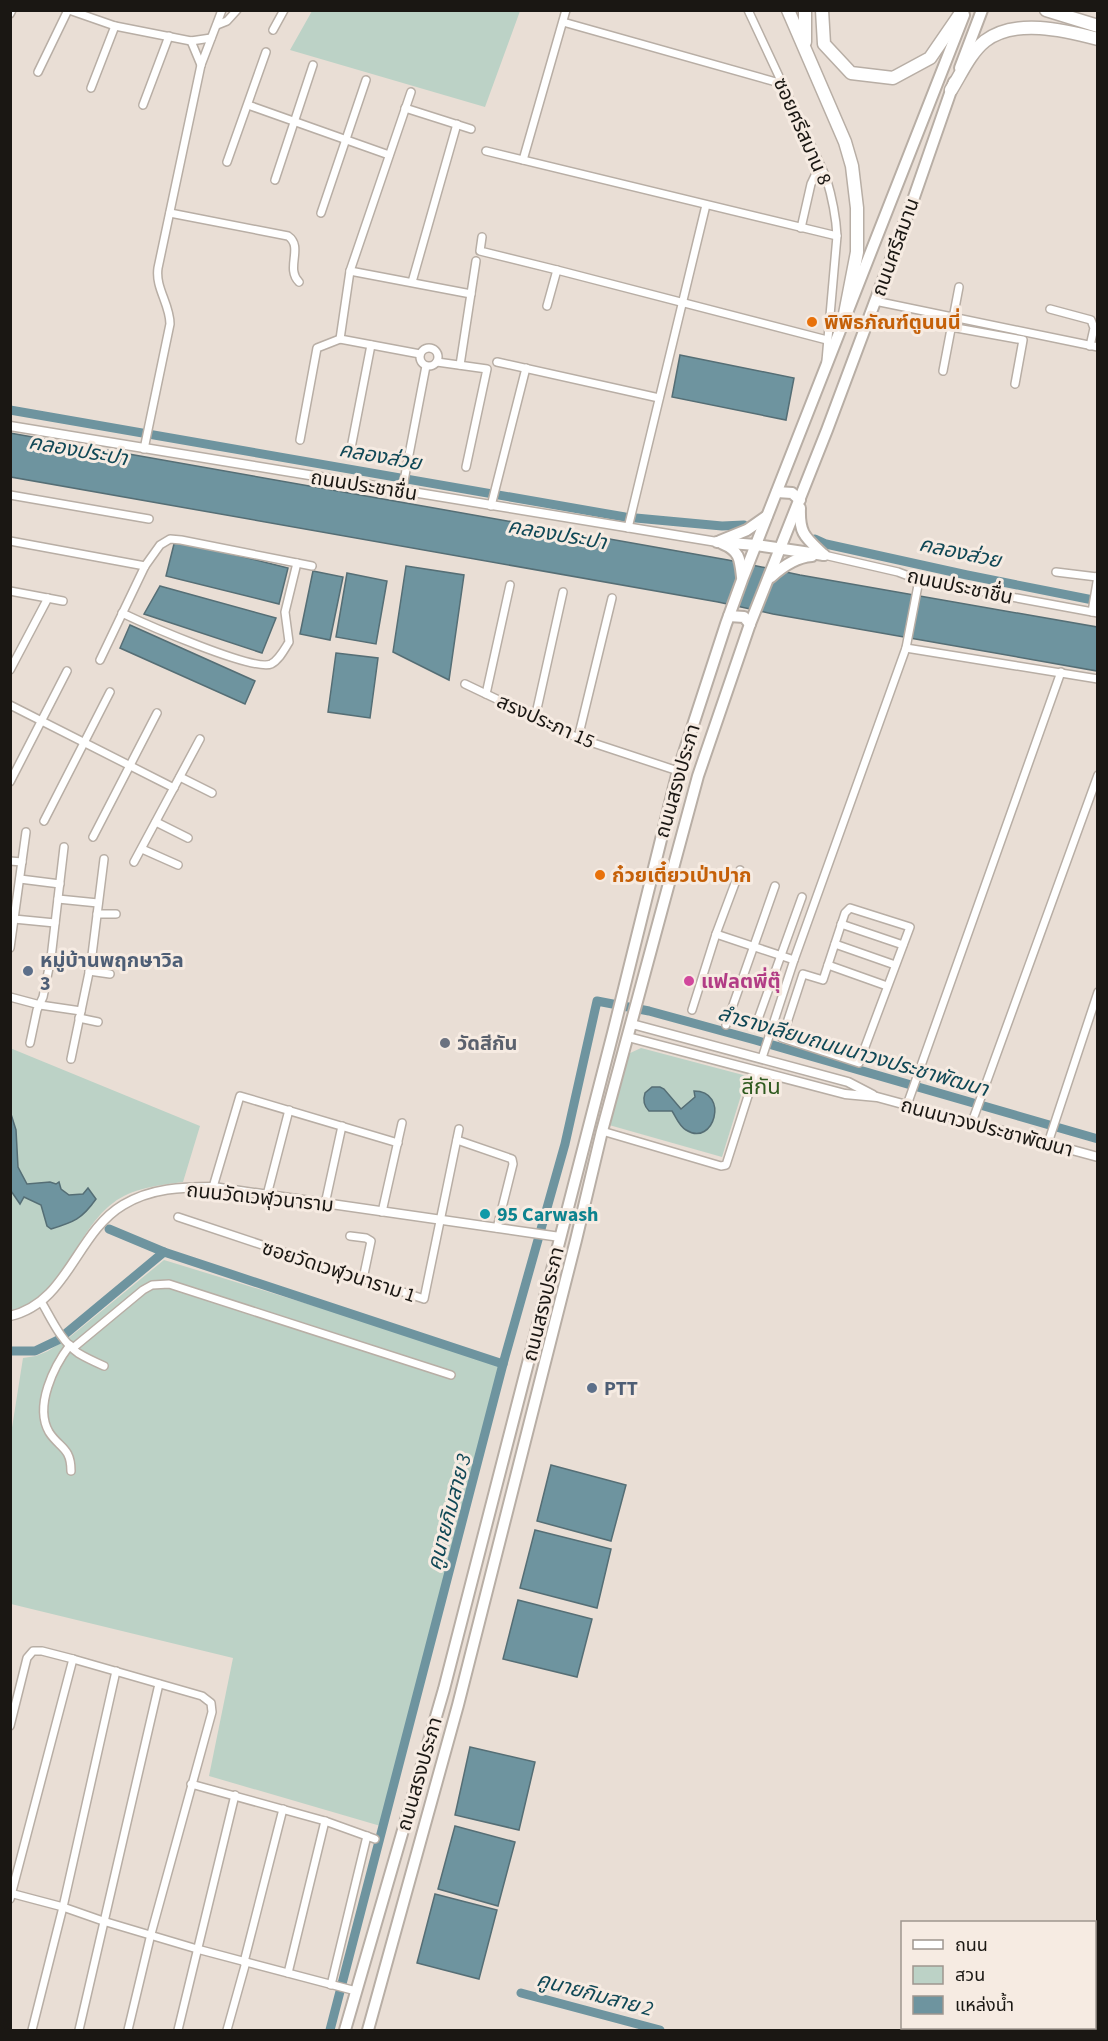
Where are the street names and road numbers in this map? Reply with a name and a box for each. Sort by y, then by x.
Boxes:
street label: ซอยศรีสมาน 8 [766,73,838,190]
street label: ถนนศรีสมาน [865,194,927,301]
street label: ถนนประชาชื่น [309,463,419,508]
street label: ถนนประชาชื่น [904,561,1016,612]
street label: สรงประภา 15 [492,688,599,756]
street label: ถนนสรงประภา [648,721,708,842]
street label: ถนนนาวงประชาพัฒนา [897,1091,1076,1164]
street label: ถนนวัดเวฬุวนาราม [185,1176,335,1220]
street label: ซอยวัดเวฬุวนาราม 1 [258,1234,419,1310]
street label: ถนนสรงประภา [516,1244,572,1365]
street label: ถนนสรงประภา [390,1714,450,1835]

